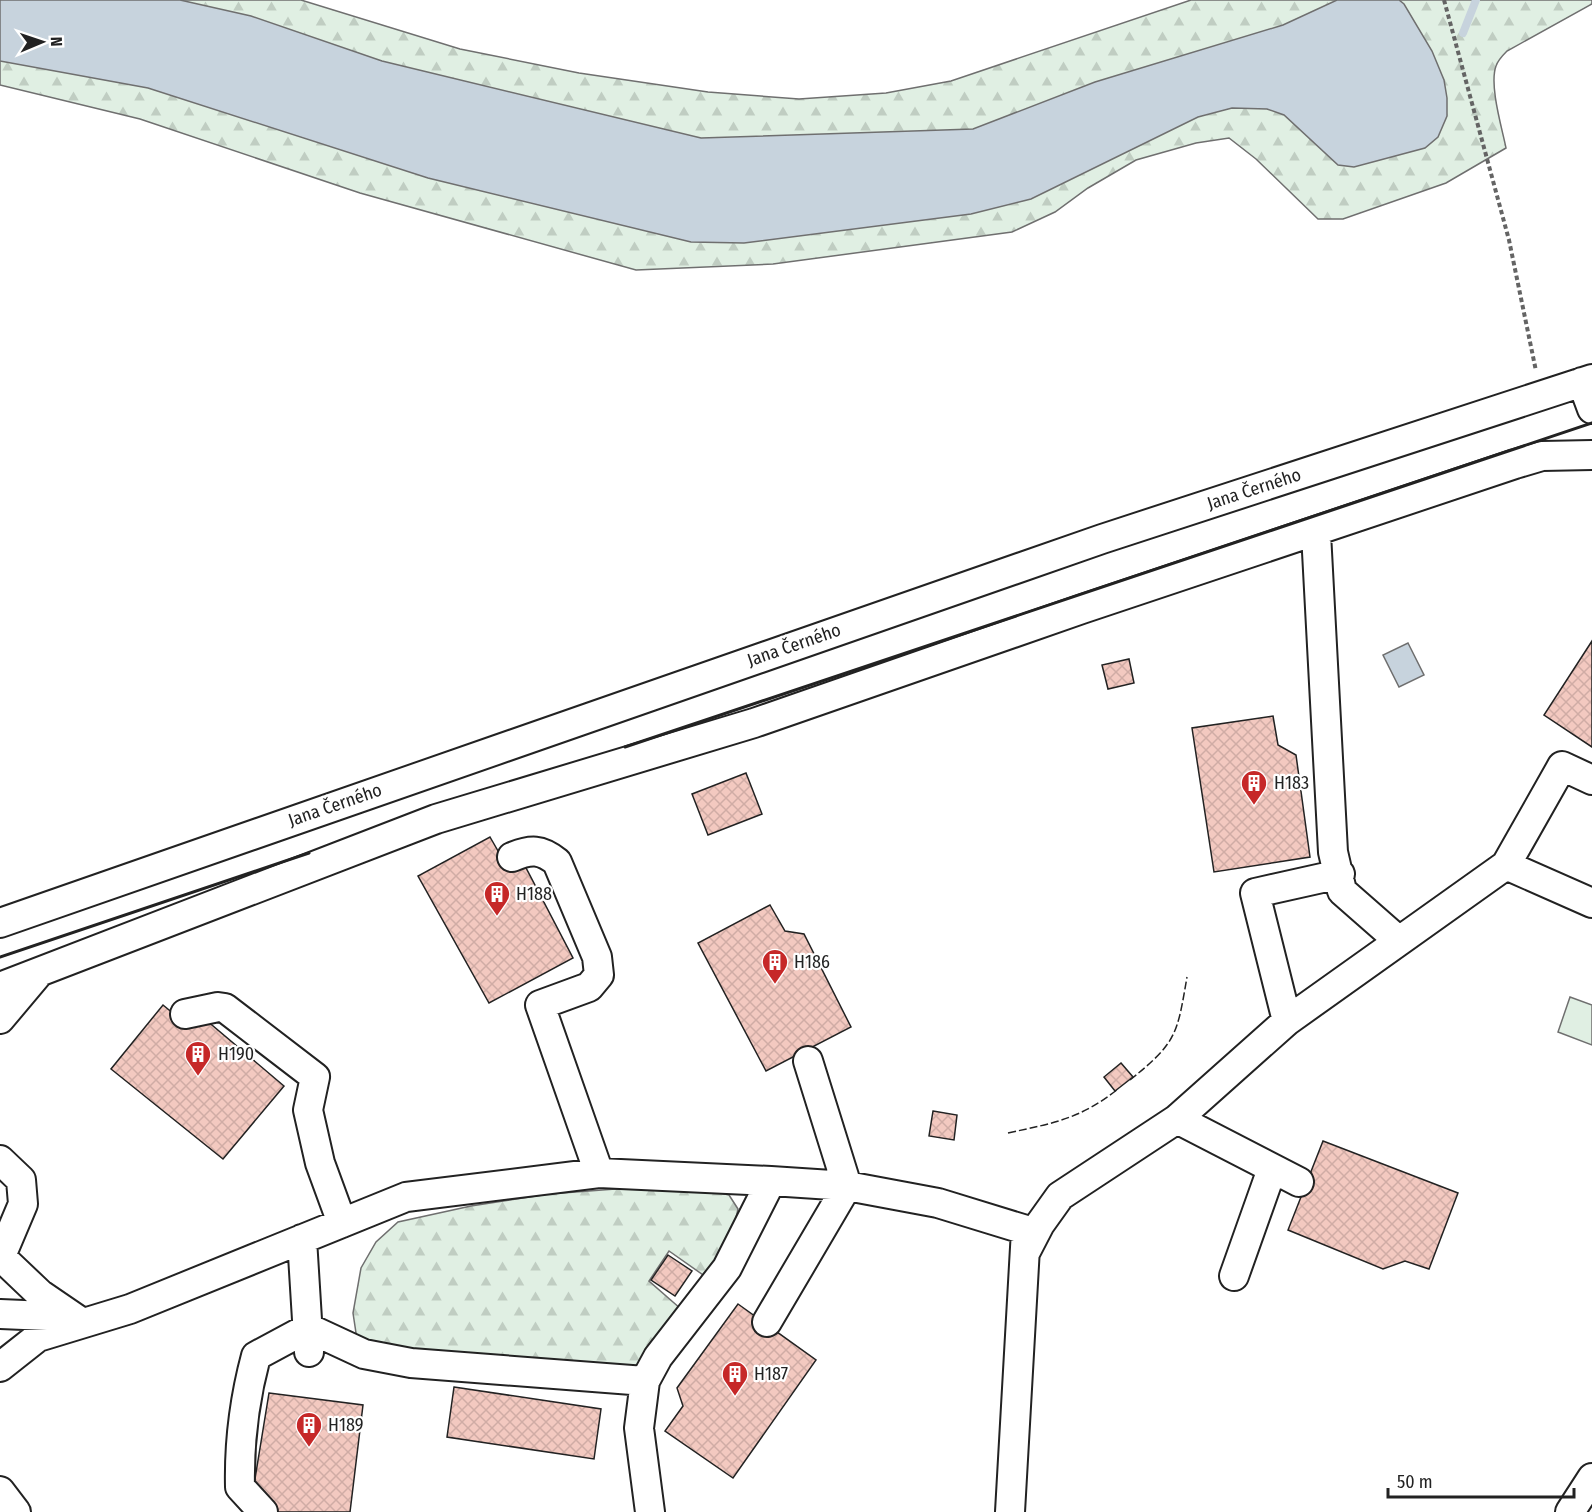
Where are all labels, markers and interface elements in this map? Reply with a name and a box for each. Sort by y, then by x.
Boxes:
north arrow [12,12,72,72]
text: N [47,36,66,47]
street label: Jana Černého [1204,463,1304,515]
street label: Jana Černého [744,619,844,671]
building icon: H183 [1239,768,1269,806]
place label: H183 [1274,772,1309,794]
street label: Jana Černého [285,779,385,831]
building icon: H188 [482,879,512,917]
place label: H188 [516,883,552,905]
building icon: H186 [760,947,790,985]
place label: H186 [794,951,830,973]
building icon: H190 [183,1039,213,1077]
place label: H190 [218,1043,254,1065]
building icon: H187 [720,1359,750,1397]
place label: H187 [754,1363,788,1385]
building icon: H189 [294,1410,324,1448]
place label: H189 [328,1414,363,1436]
scale bar [1388,1461,1574,1499]
text: 50 m [1397,1471,1433,1493]

